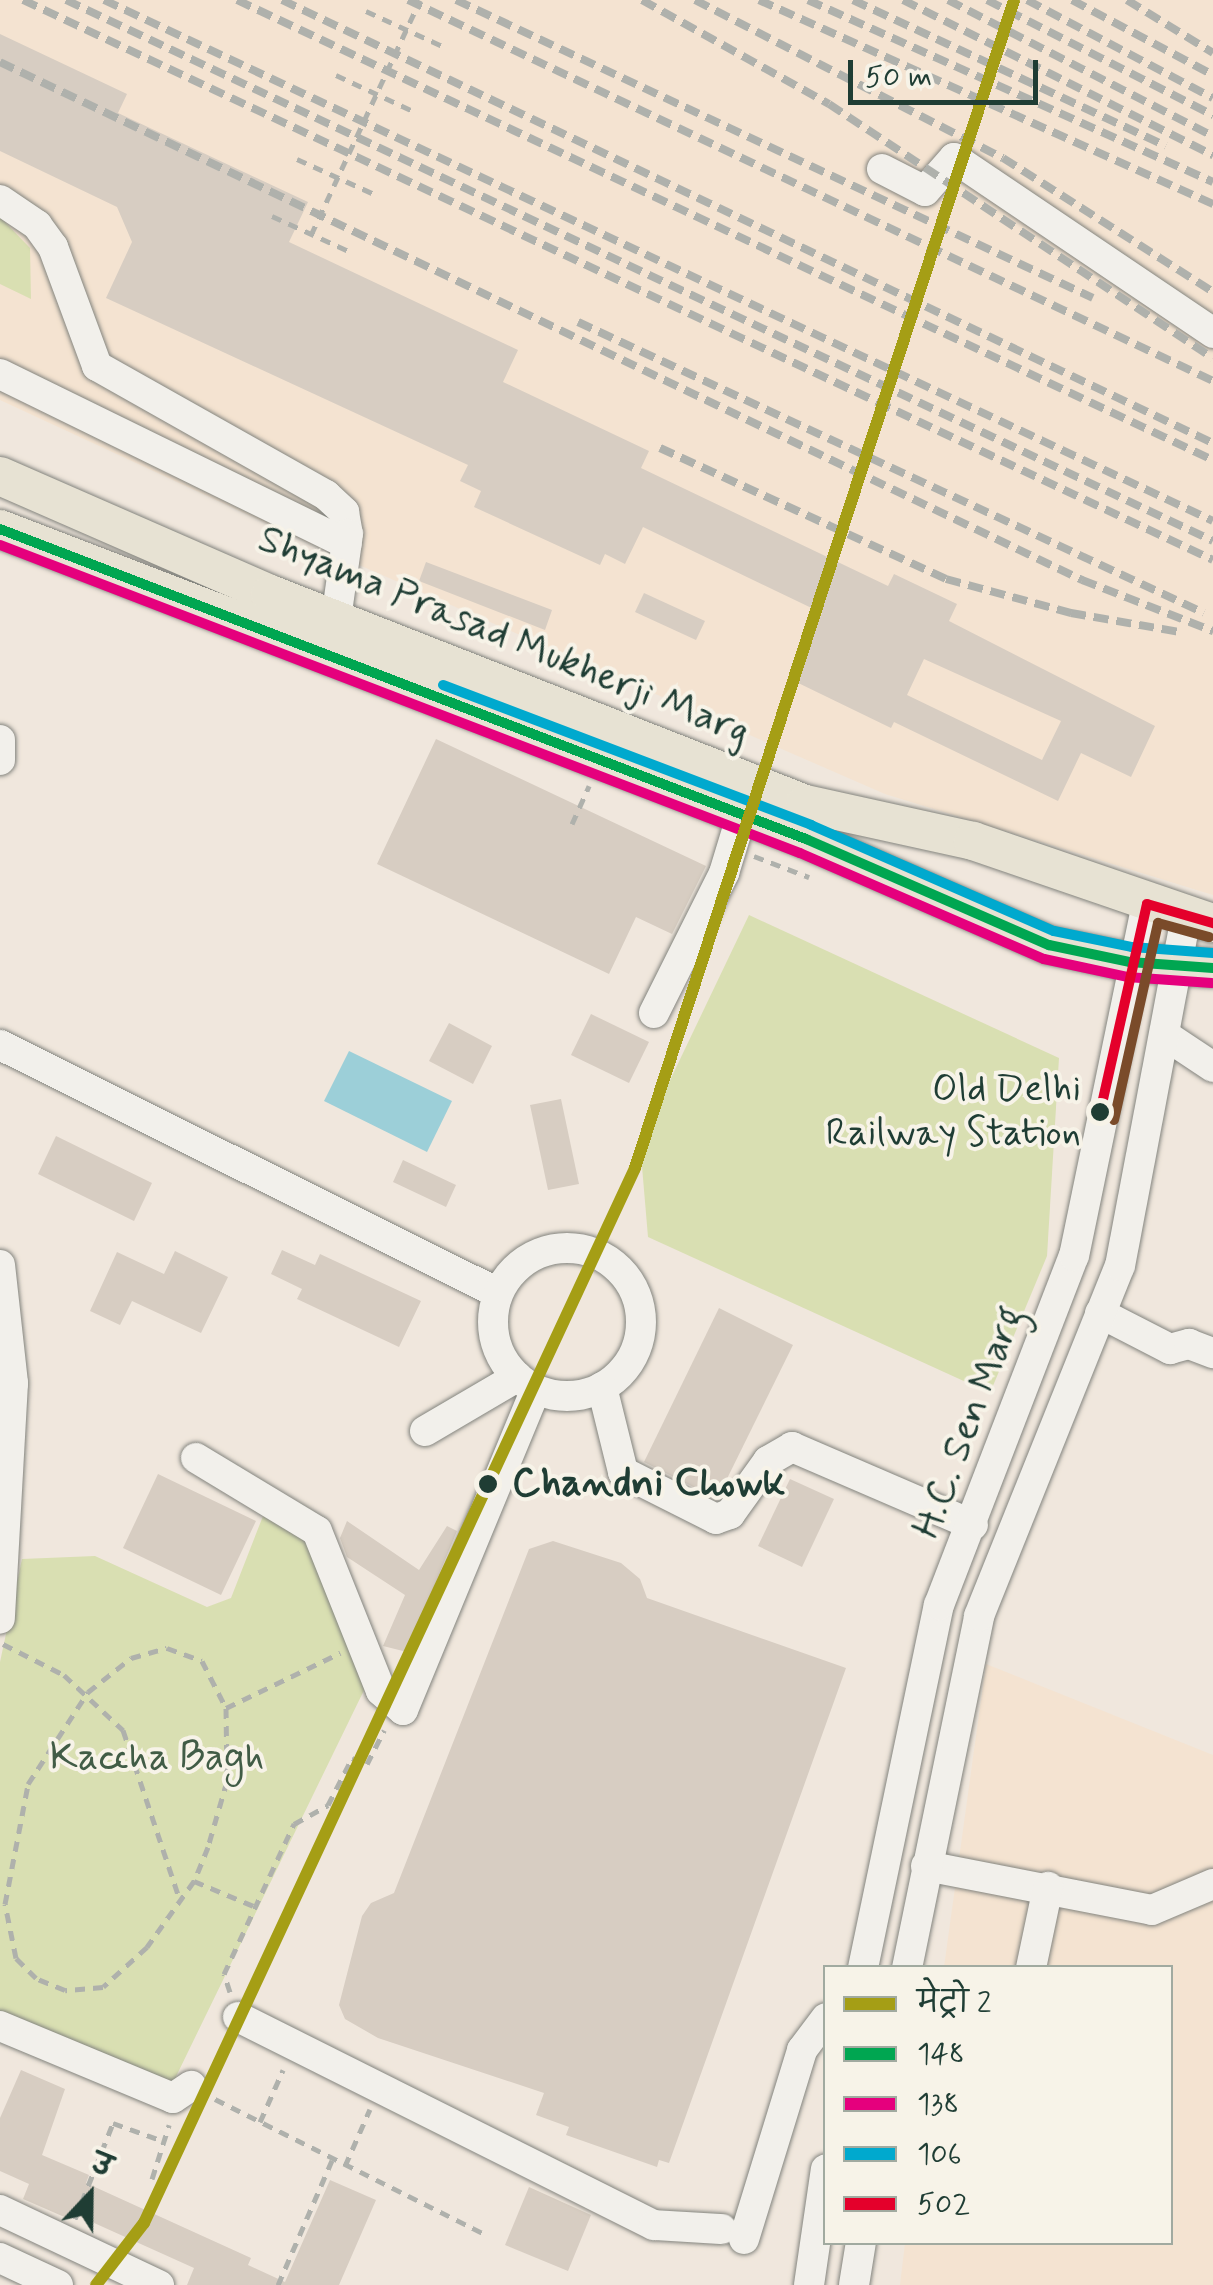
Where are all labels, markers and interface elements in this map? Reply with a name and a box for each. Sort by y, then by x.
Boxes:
scale bar [853,40,1043,102]
text: 50 m [865,58,932,97]
street label: Shyama Prasad Mukherji Marg [253,516,755,756]
place label: Old Delhi Railway Station [828,1067,1081,1156]
marker: Old Delhi Railway Station [1090,1102,1110,1122]
street label: H.C. Sen Marg [902,1297,1036,1547]
place label: Chandni Chowk [512,1460,788,1508]
marker: Chandni Chowk [473,1469,503,1499]
park label: Kaccha Bagh [50,1734,264,1782]
legend [823,1965,1173,2245]
text: मेट्रो 2 [917,1984,991,2023]
text: 148 [917,2035,965,2074]
text: 138 [917,2085,959,2124]
text: 106 [917,2135,962,2174]
north arrow [40,2145,140,2245]
text: उ [86,2146,117,2187]
text: 502 [917,2185,970,2224]

